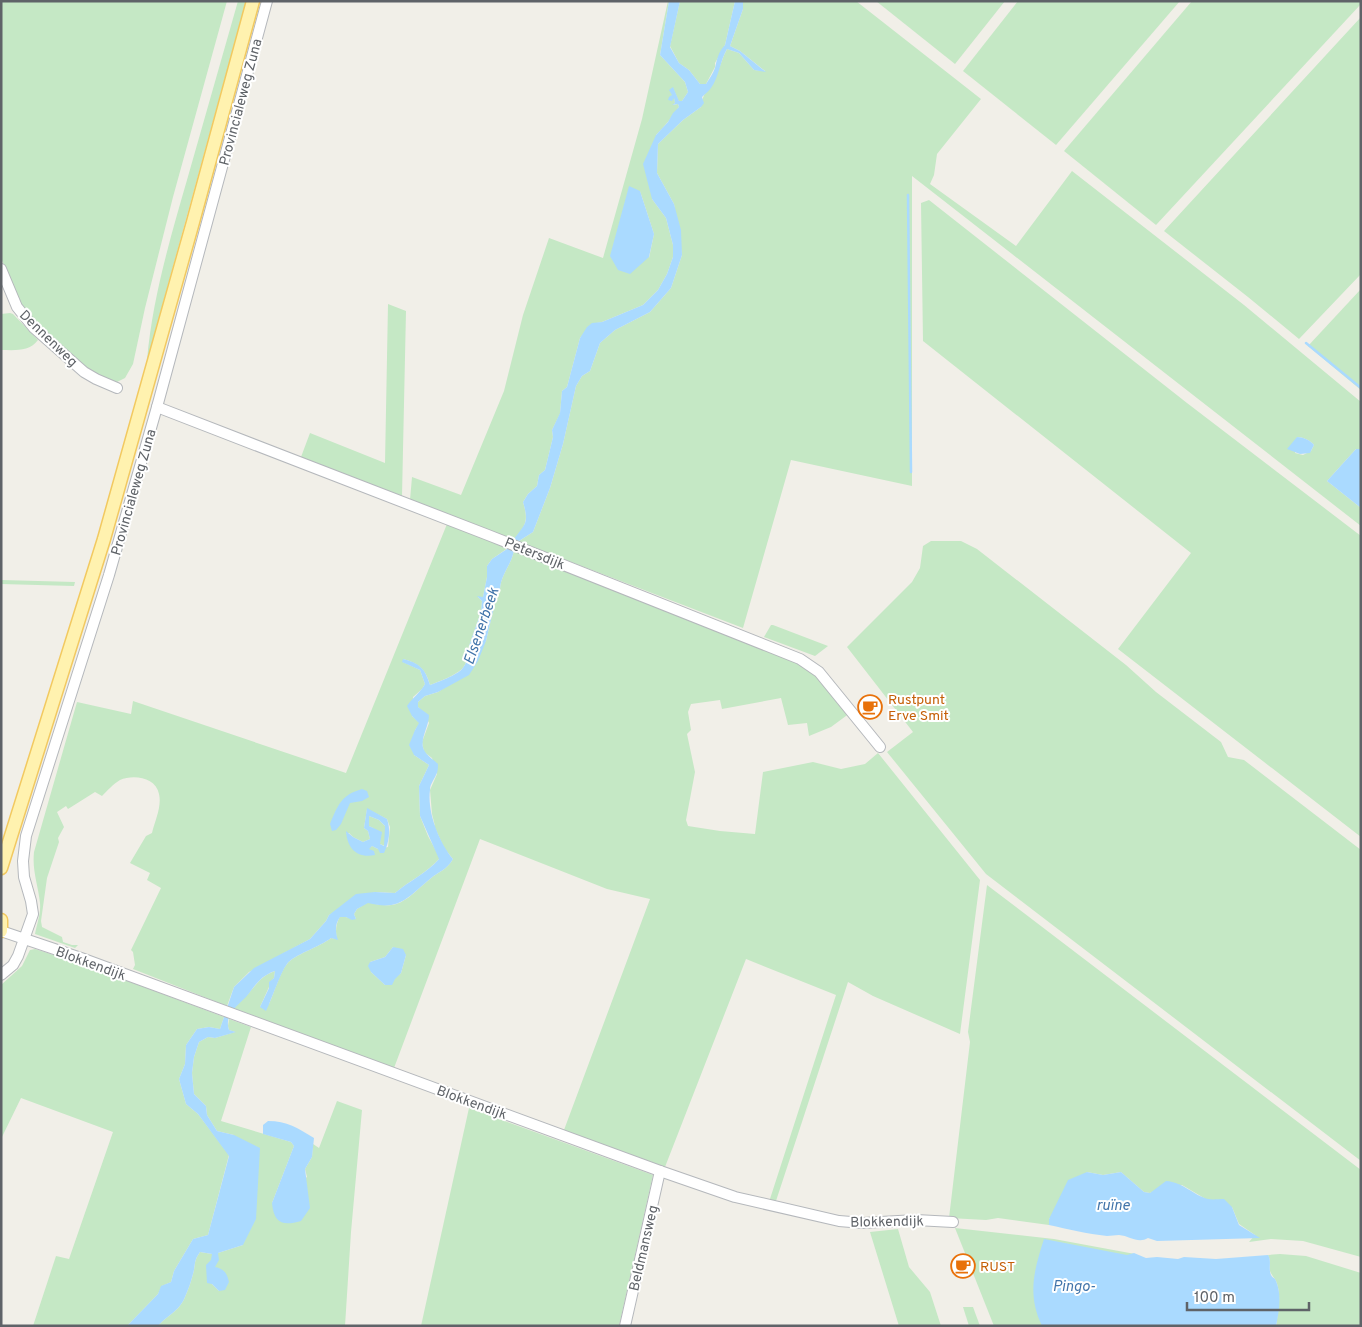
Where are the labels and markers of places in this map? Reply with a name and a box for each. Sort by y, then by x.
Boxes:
place label: Rustpunt Erve Smit [888,692,949,725]
cafe icon: Rustpunt Erve Smit [857,694,883,720]
cafe icon: RUST [950,1253,976,1279]
place label: RUST [980,1259,1015,1276]

